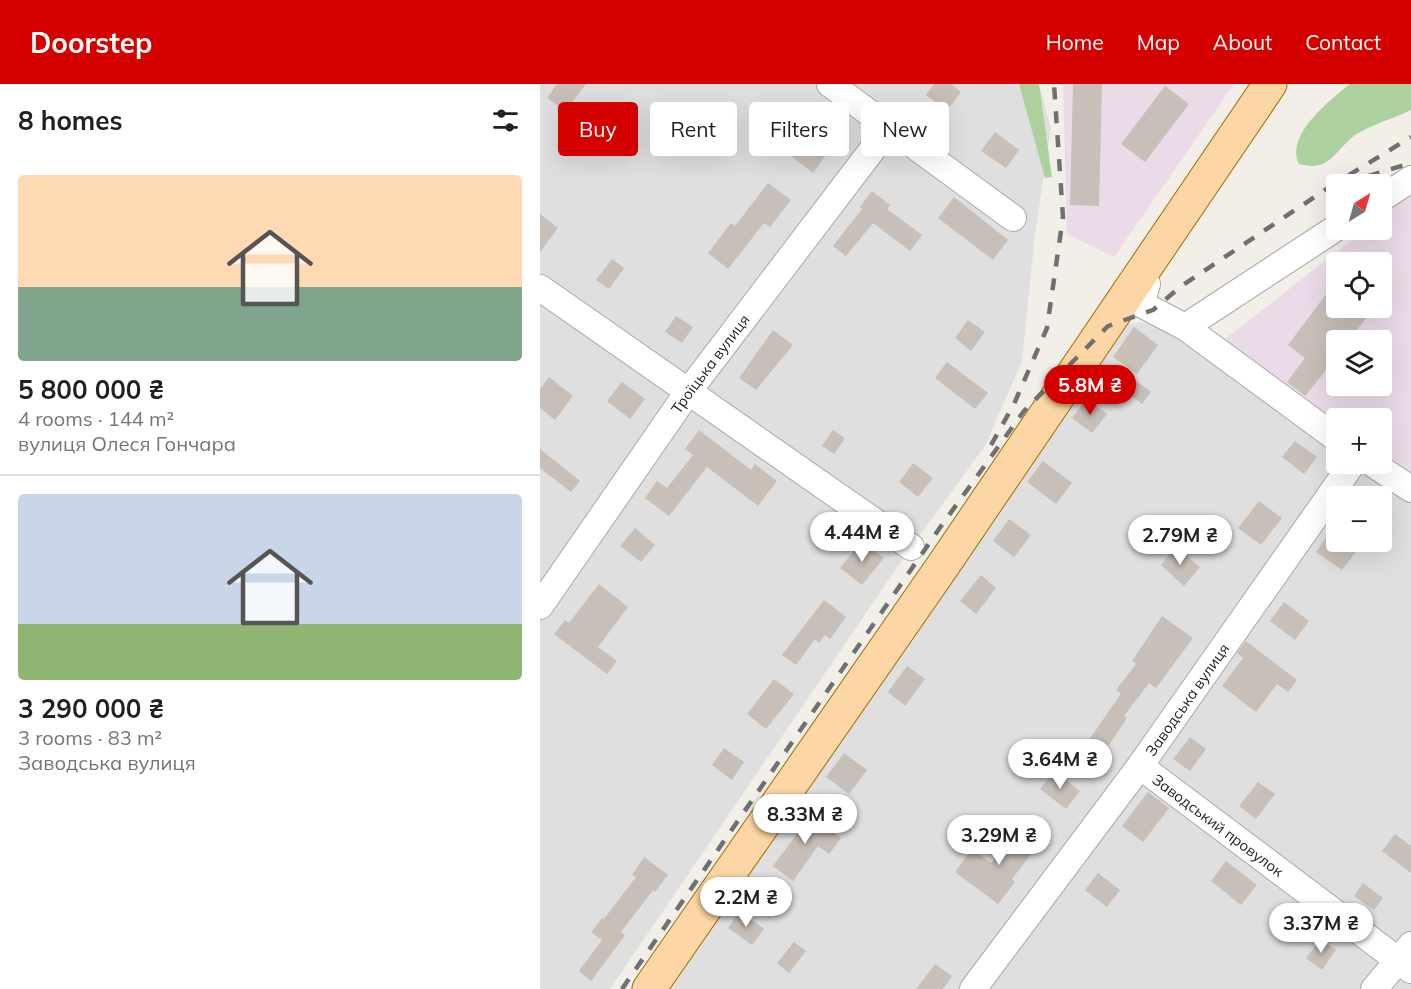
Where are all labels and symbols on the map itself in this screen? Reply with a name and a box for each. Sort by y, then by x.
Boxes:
north arrow [1326,174,1392,240]
street label: Троїцька вулиця [667,310,753,417]
pin: 5.8M ₴ [1041,365,1139,416]
pin: 4.44M ₴ [807,512,917,563]
pin: 2.79M ₴ [1125,515,1235,566]
street label: Заводська вулиця [1141,639,1233,759]
pin: 3.64M ₴ [1005,739,1115,790]
street label: Заводський провулок [1149,769,1288,881]
pin: 8.33M ₴ [750,794,860,845]
pin: 3.29M ₴ [944,815,1054,866]
pin: 2.2M ₴ [697,877,795,928]
pin: 3.37M ₴ [1266,903,1376,954]

